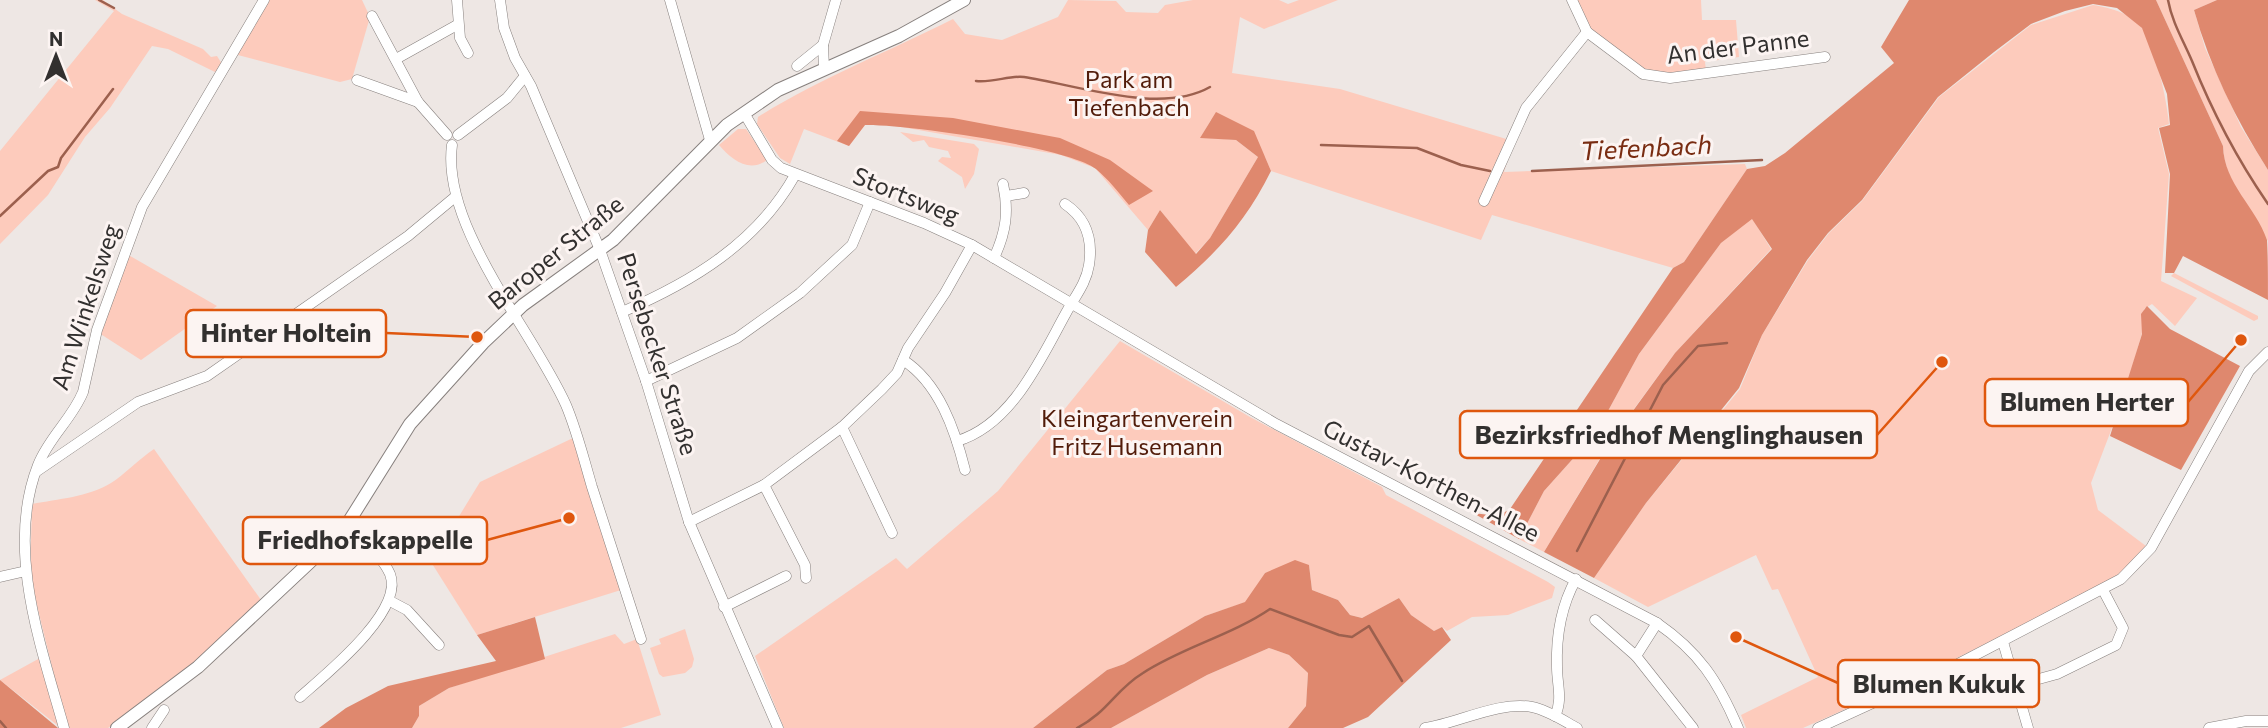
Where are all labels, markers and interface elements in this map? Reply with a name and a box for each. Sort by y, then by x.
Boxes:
north arrow [21,21,91,91]
street label: An der Panne [1665,22,1811,69]
text: N [49,27,63,50]
park label: Park am Tiefenbach [1068,64,1190,121]
water label: Tiefenbach [1579,128,1713,165]
street label: Stortsweg [849,160,964,229]
street label: Baroper Straße [482,189,628,315]
street label: Am Winkelsweg [44,220,125,393]
street label: Persebecker Straße [612,249,705,458]
callout: Hinter Holtein [186,310,386,357]
text: Hinter Holtein [200,316,372,347]
callout: Blumen Herter [1985,379,2188,426]
text: Blumen Herter [2000,385,2175,416]
park label: Kleingartenverein Fritz Husemann [1041,403,1233,460]
callout: Bezirksfriedhof Menglinghausen [1460,411,1877,458]
street label: Gustav-Korthen-Allee [1318,412,1545,547]
text: Bezirksfriedhof Menglinghausen [1475,418,1863,449]
callout: Friedhofskappelle [243,517,487,564]
text: Friedhofskappelle [257,523,473,554]
callout: Blumen Kukuk [1838,660,2039,707]
text: Blumen Kukuk [1853,667,2025,698]

